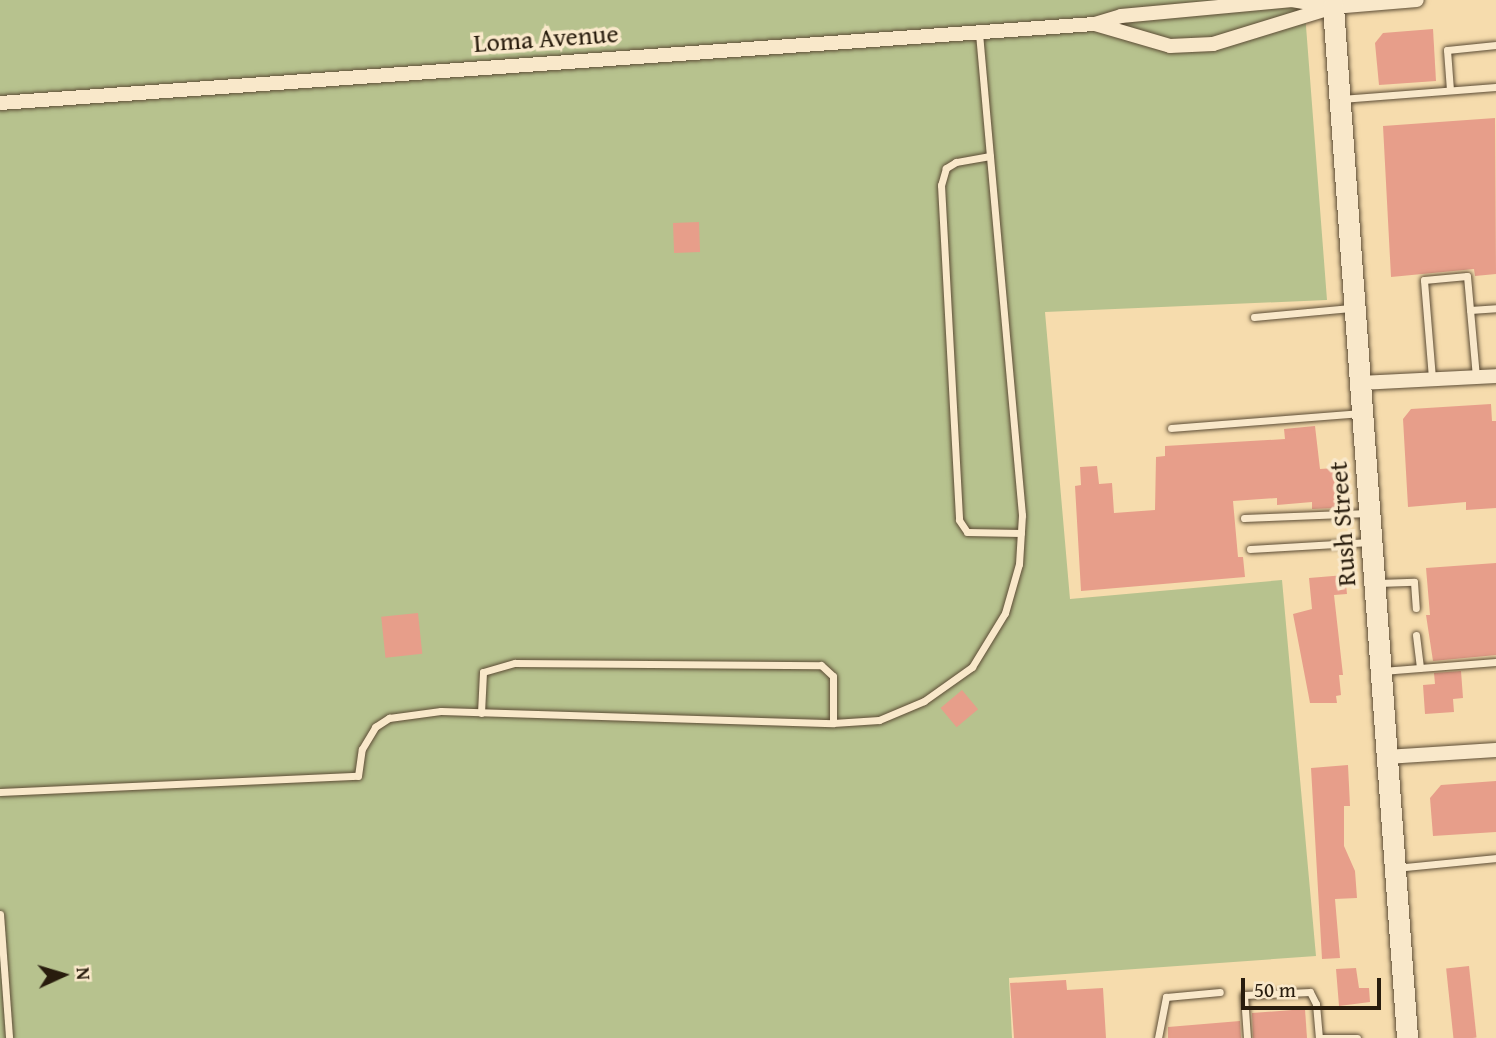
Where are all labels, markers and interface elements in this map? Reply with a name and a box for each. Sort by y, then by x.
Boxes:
street label: Loma Avenue [473,17,619,59]
street label: Rush Street [1322,460,1362,588]
north arrow [28,940,98,1010]
scale bar [1244,964,1384,1008]
text: N [70,966,98,981]
text: 50 m [1254,974,1296,1005]

